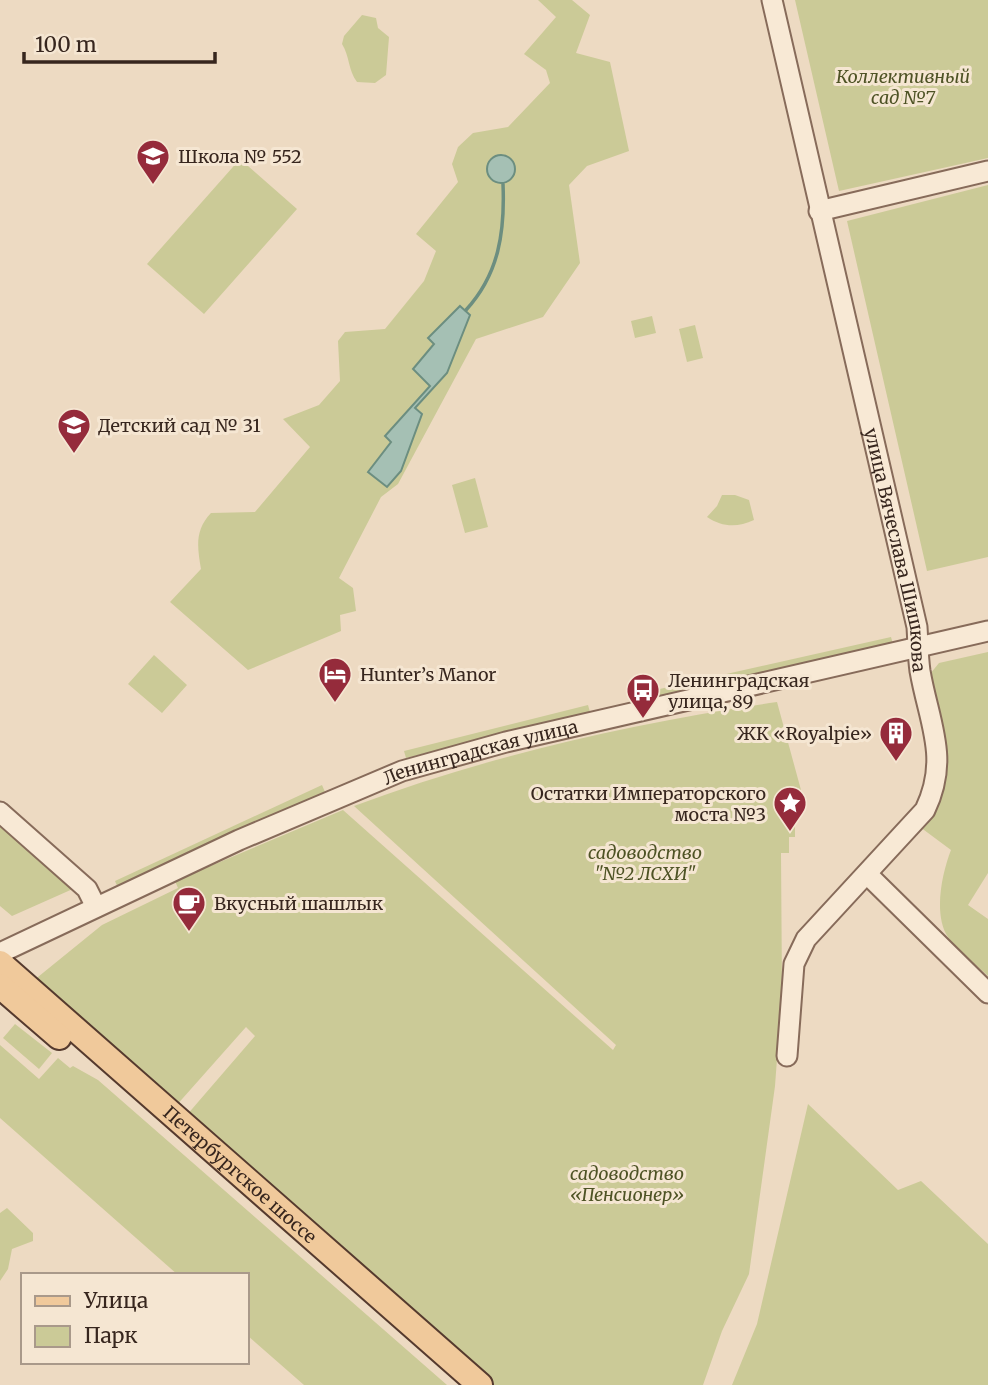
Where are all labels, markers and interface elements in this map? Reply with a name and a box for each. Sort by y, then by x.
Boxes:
scale bar [24,21,215,65]
text: 100 m [35,31,97,58]
park label: Коллективный сад №7 [836,65,970,109]
school or university icon: Школа № 552 [134,137,172,186]
place label: Школа № 552 [178,145,302,168]
school or university icon: Детский сад № 31 [55,406,93,455]
place label: Детский сад № 31 [98,414,261,437]
street label: улица Вячеслава Шишкова [860,426,932,674]
hotel icon: Hunter’s Manor [316,655,354,704]
place label: Hunter’s Manor [360,663,496,686]
place label: Ленинградская улица, 89 [668,669,810,713]
bus stop icon: Ленинградская улица, 89 [624,671,662,720]
street label: Ленинградская улица [379,714,580,789]
building icon: ЖК «Royalpie» [877,714,915,763]
place label: ЖК «Royalpie» [737,722,872,745]
place label: Остатки Императорского моста №3 [531,782,766,826]
place icon: Остатки Императорского моста №3 [771,784,809,833]
park label: садоводство "№2 ЛСХИ" [588,841,702,885]
cafe icon: Вкусный шашлык [170,884,208,933]
place label: Вкусный шашлык [214,892,384,915]
street label: Петербургское шоссе [159,1101,322,1248]
park label: садоводство «Пенсионер» [570,1162,684,1206]
legend [21,1273,248,1364]
text: Улица [83,1287,148,1314]
text: Парк [84,1322,138,1349]

